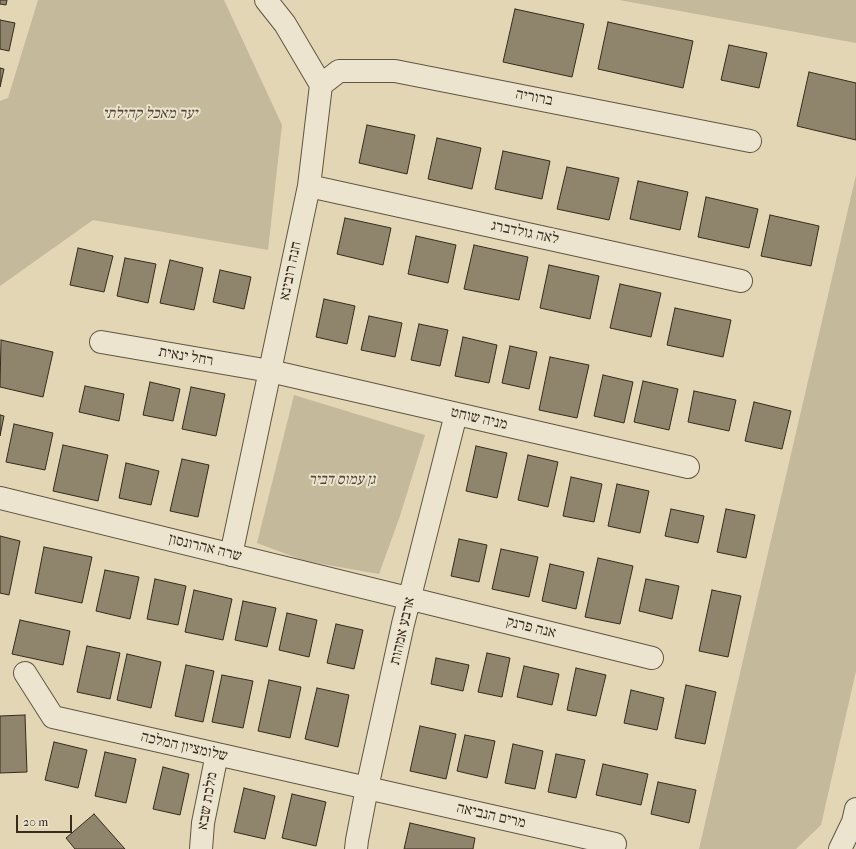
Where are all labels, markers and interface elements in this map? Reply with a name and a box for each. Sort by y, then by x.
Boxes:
street label: ברוריה [514,86,554,110]
park label: יער מאכל קהילתי [103,105,197,123]
street label: לאה גולדברג [489,217,561,249]
street label: חנה רובינא [276,240,306,302]
street label: רחל ינאית [157,343,215,371]
street label: מניה שוחט [449,404,509,434]
park label: גן עמוס דביר [309,471,375,489]
street label: שרה אהרונסון [167,530,243,566]
street label: ארבע אמהות [386,595,420,667]
street label: אנה פרנק [504,613,558,643]
street label: שלומציון המלכה [139,728,229,766]
street label: מלכת שבא [194,771,222,831]
street label: מרים הנביאה [454,799,528,833]
scale bar [18,807,74,833]
text: 20 m [23,815,48,829]

